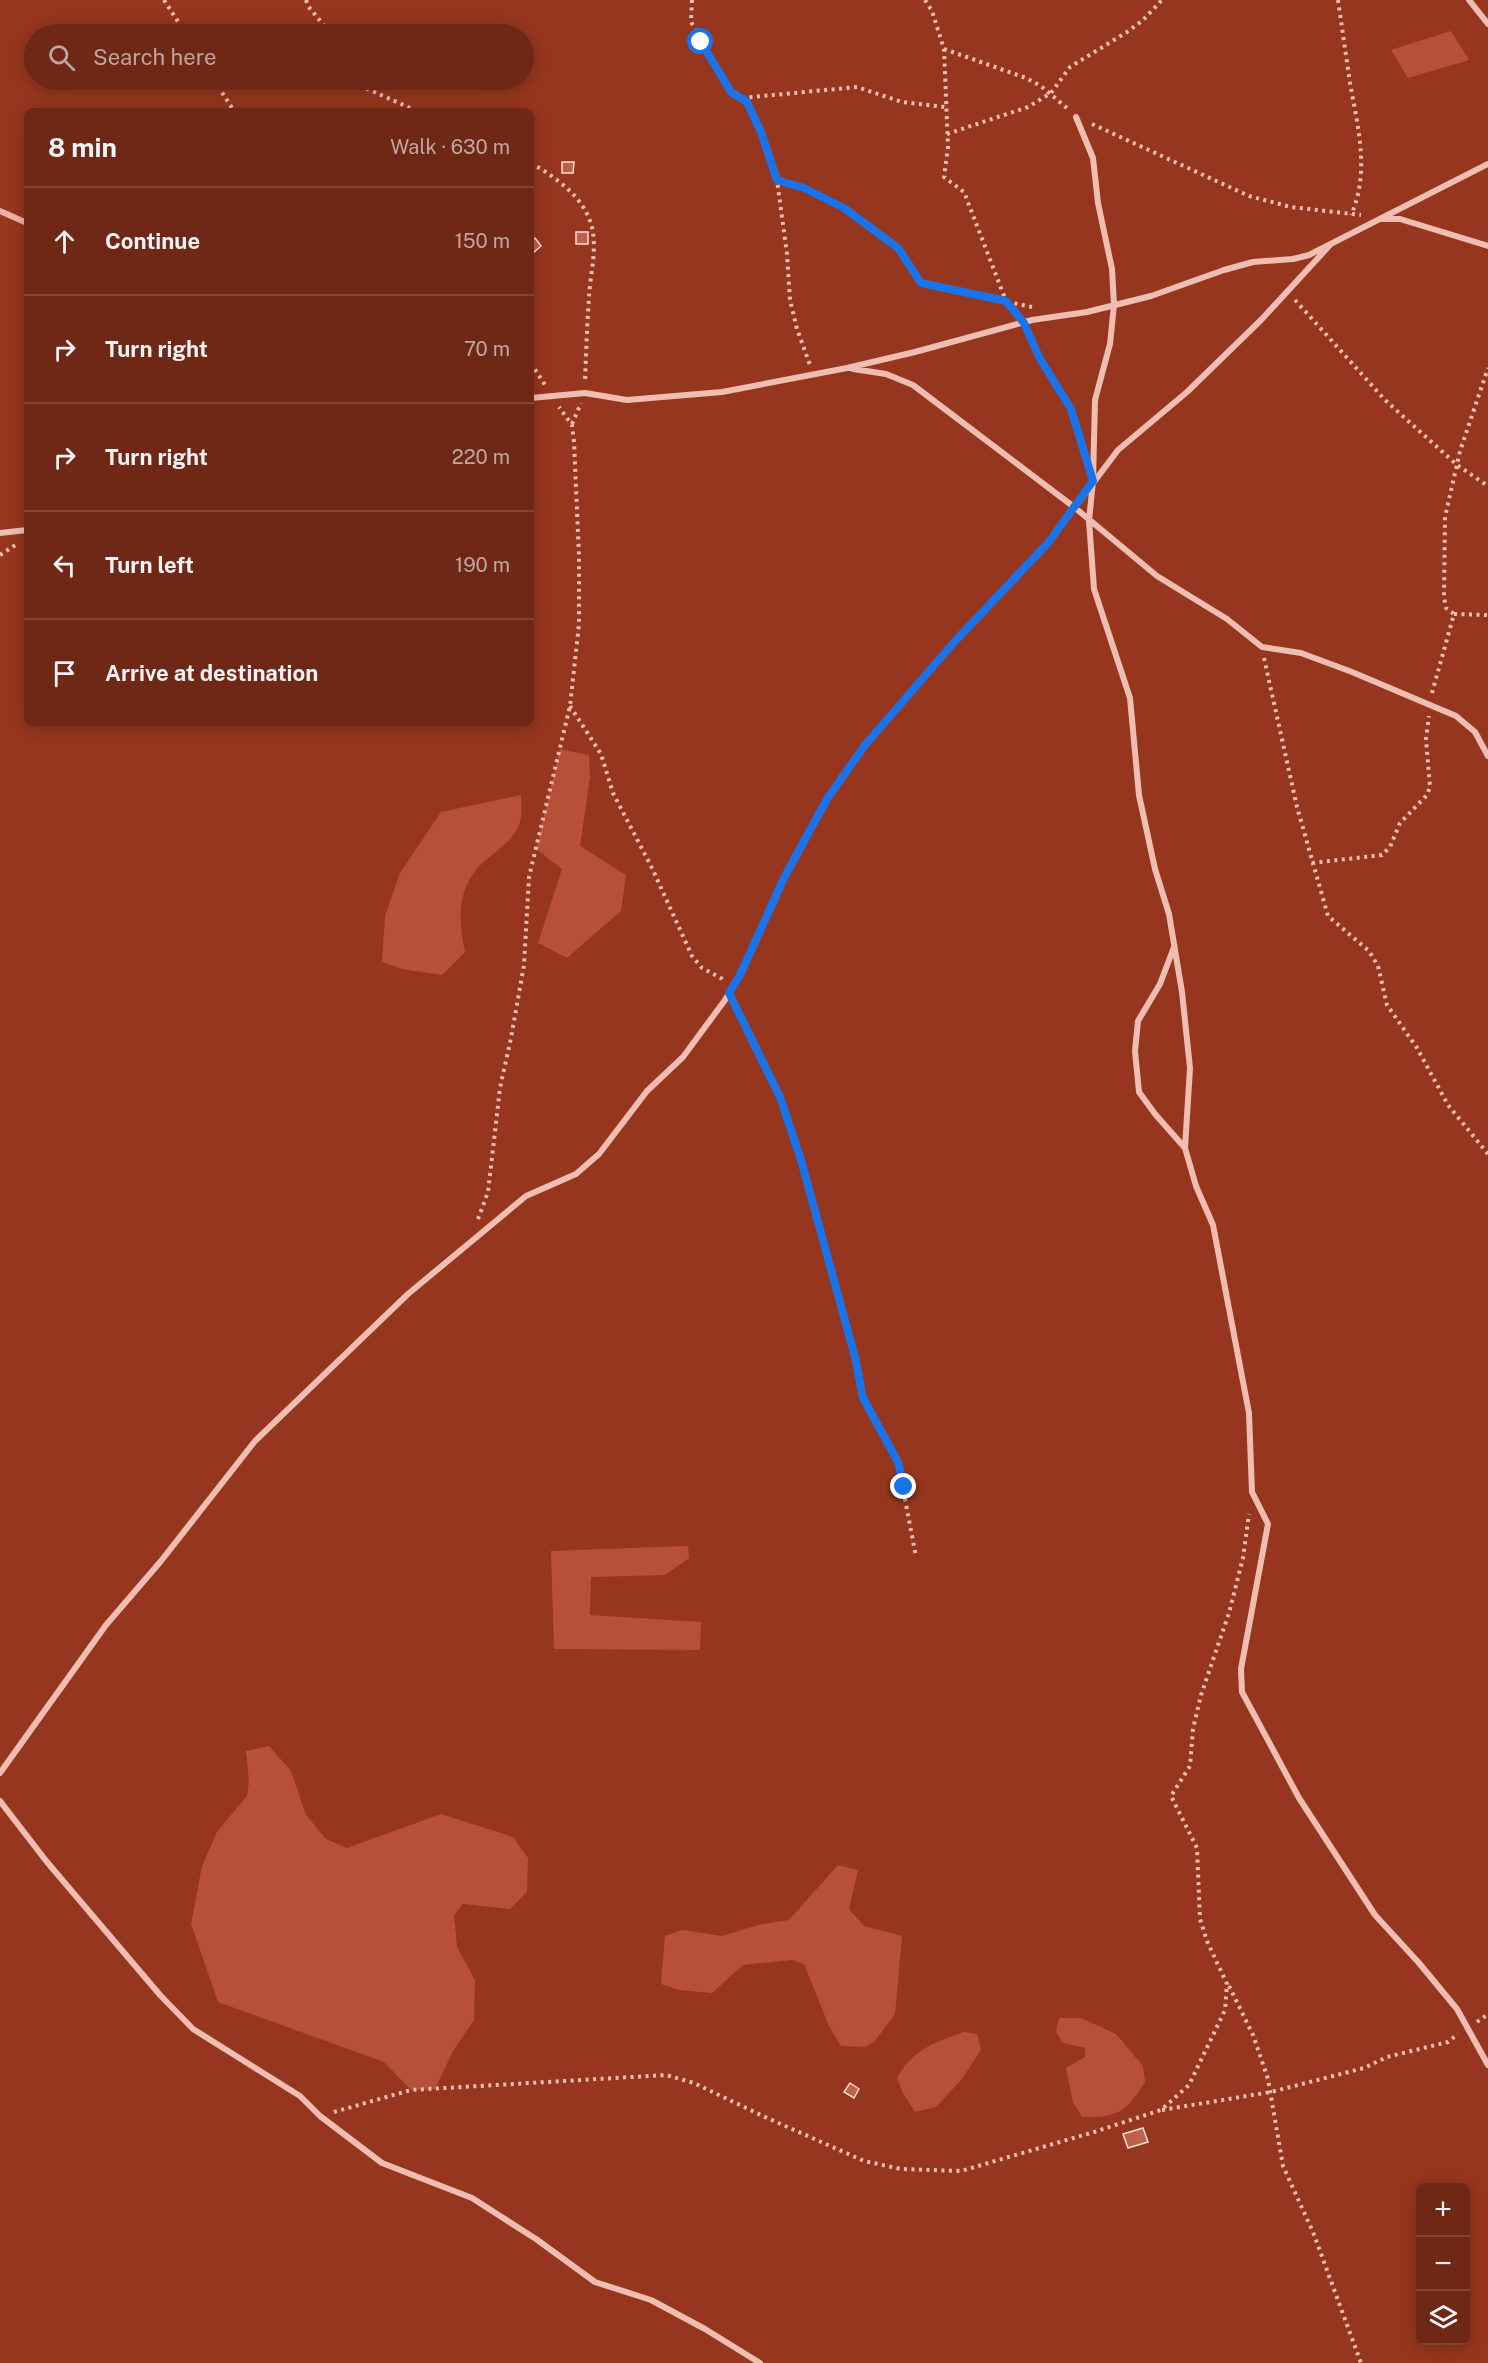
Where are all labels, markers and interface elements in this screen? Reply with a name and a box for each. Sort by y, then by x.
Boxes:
search box [24,24,534,90]
route start [687,28,713,54]
icon: search [45,41,78,74]
text: Search here [93,44,217,70]
text: 8 min [48,132,117,163]
text: Walk · 630 m [390,135,510,159]
icon: ahead [48,225,81,258]
text: Continue [105,228,200,254]
text: 150 m [455,229,510,253]
icon: right [48,333,81,366]
text: Turn right [105,336,208,362]
text: 70 m [464,337,510,361]
icon: right [48,441,81,474]
text: Turn right [105,444,208,470]
text: 220 m [452,445,510,469]
icon: left [48,549,81,582]
text: Turn left [105,552,194,578]
text: 190 m [455,553,510,577]
icon: arrive [48,657,81,690]
text: Arrive at destination [105,660,318,686]
route end [890,1473,916,1499]
map controls [1416,2183,1470,2345]
button: + [1416,2183,1470,2237]
button: − [1416,2237,1470,2291]
button: layers [1416,2291,1470,2345]

